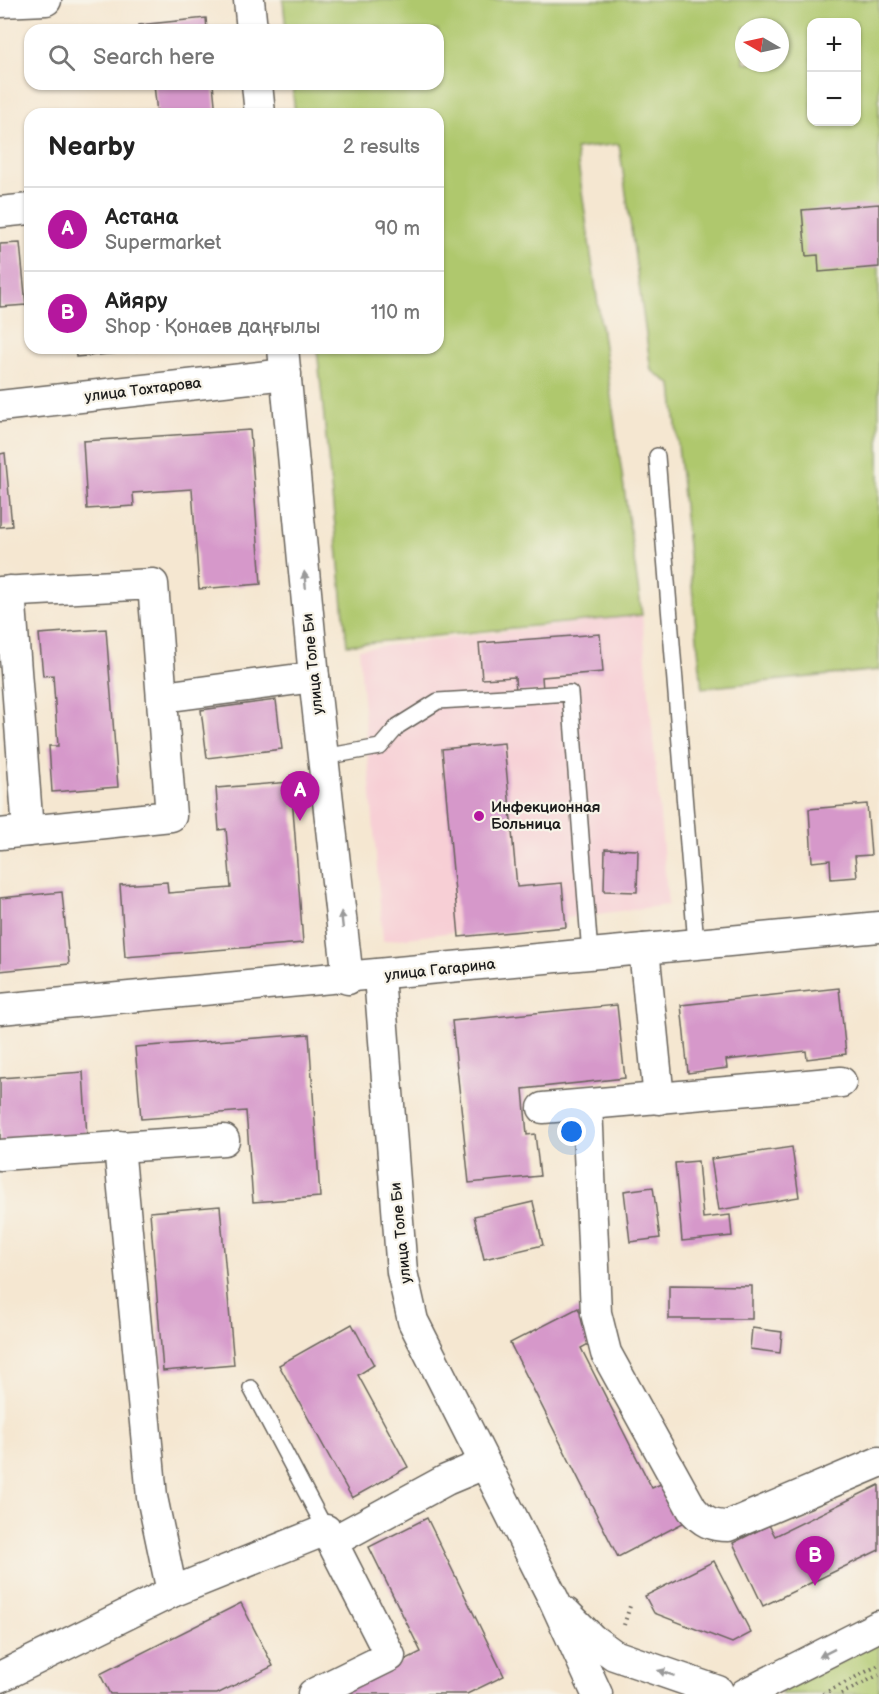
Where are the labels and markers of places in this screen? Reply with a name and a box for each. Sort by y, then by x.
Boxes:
pin: A [280,772,320,821]
place label: Инфекционная Больница [491,798,600,834]
marker: Инфекционная Больница [472,809,486,823]
pin: B [796,1536,834,1586]

